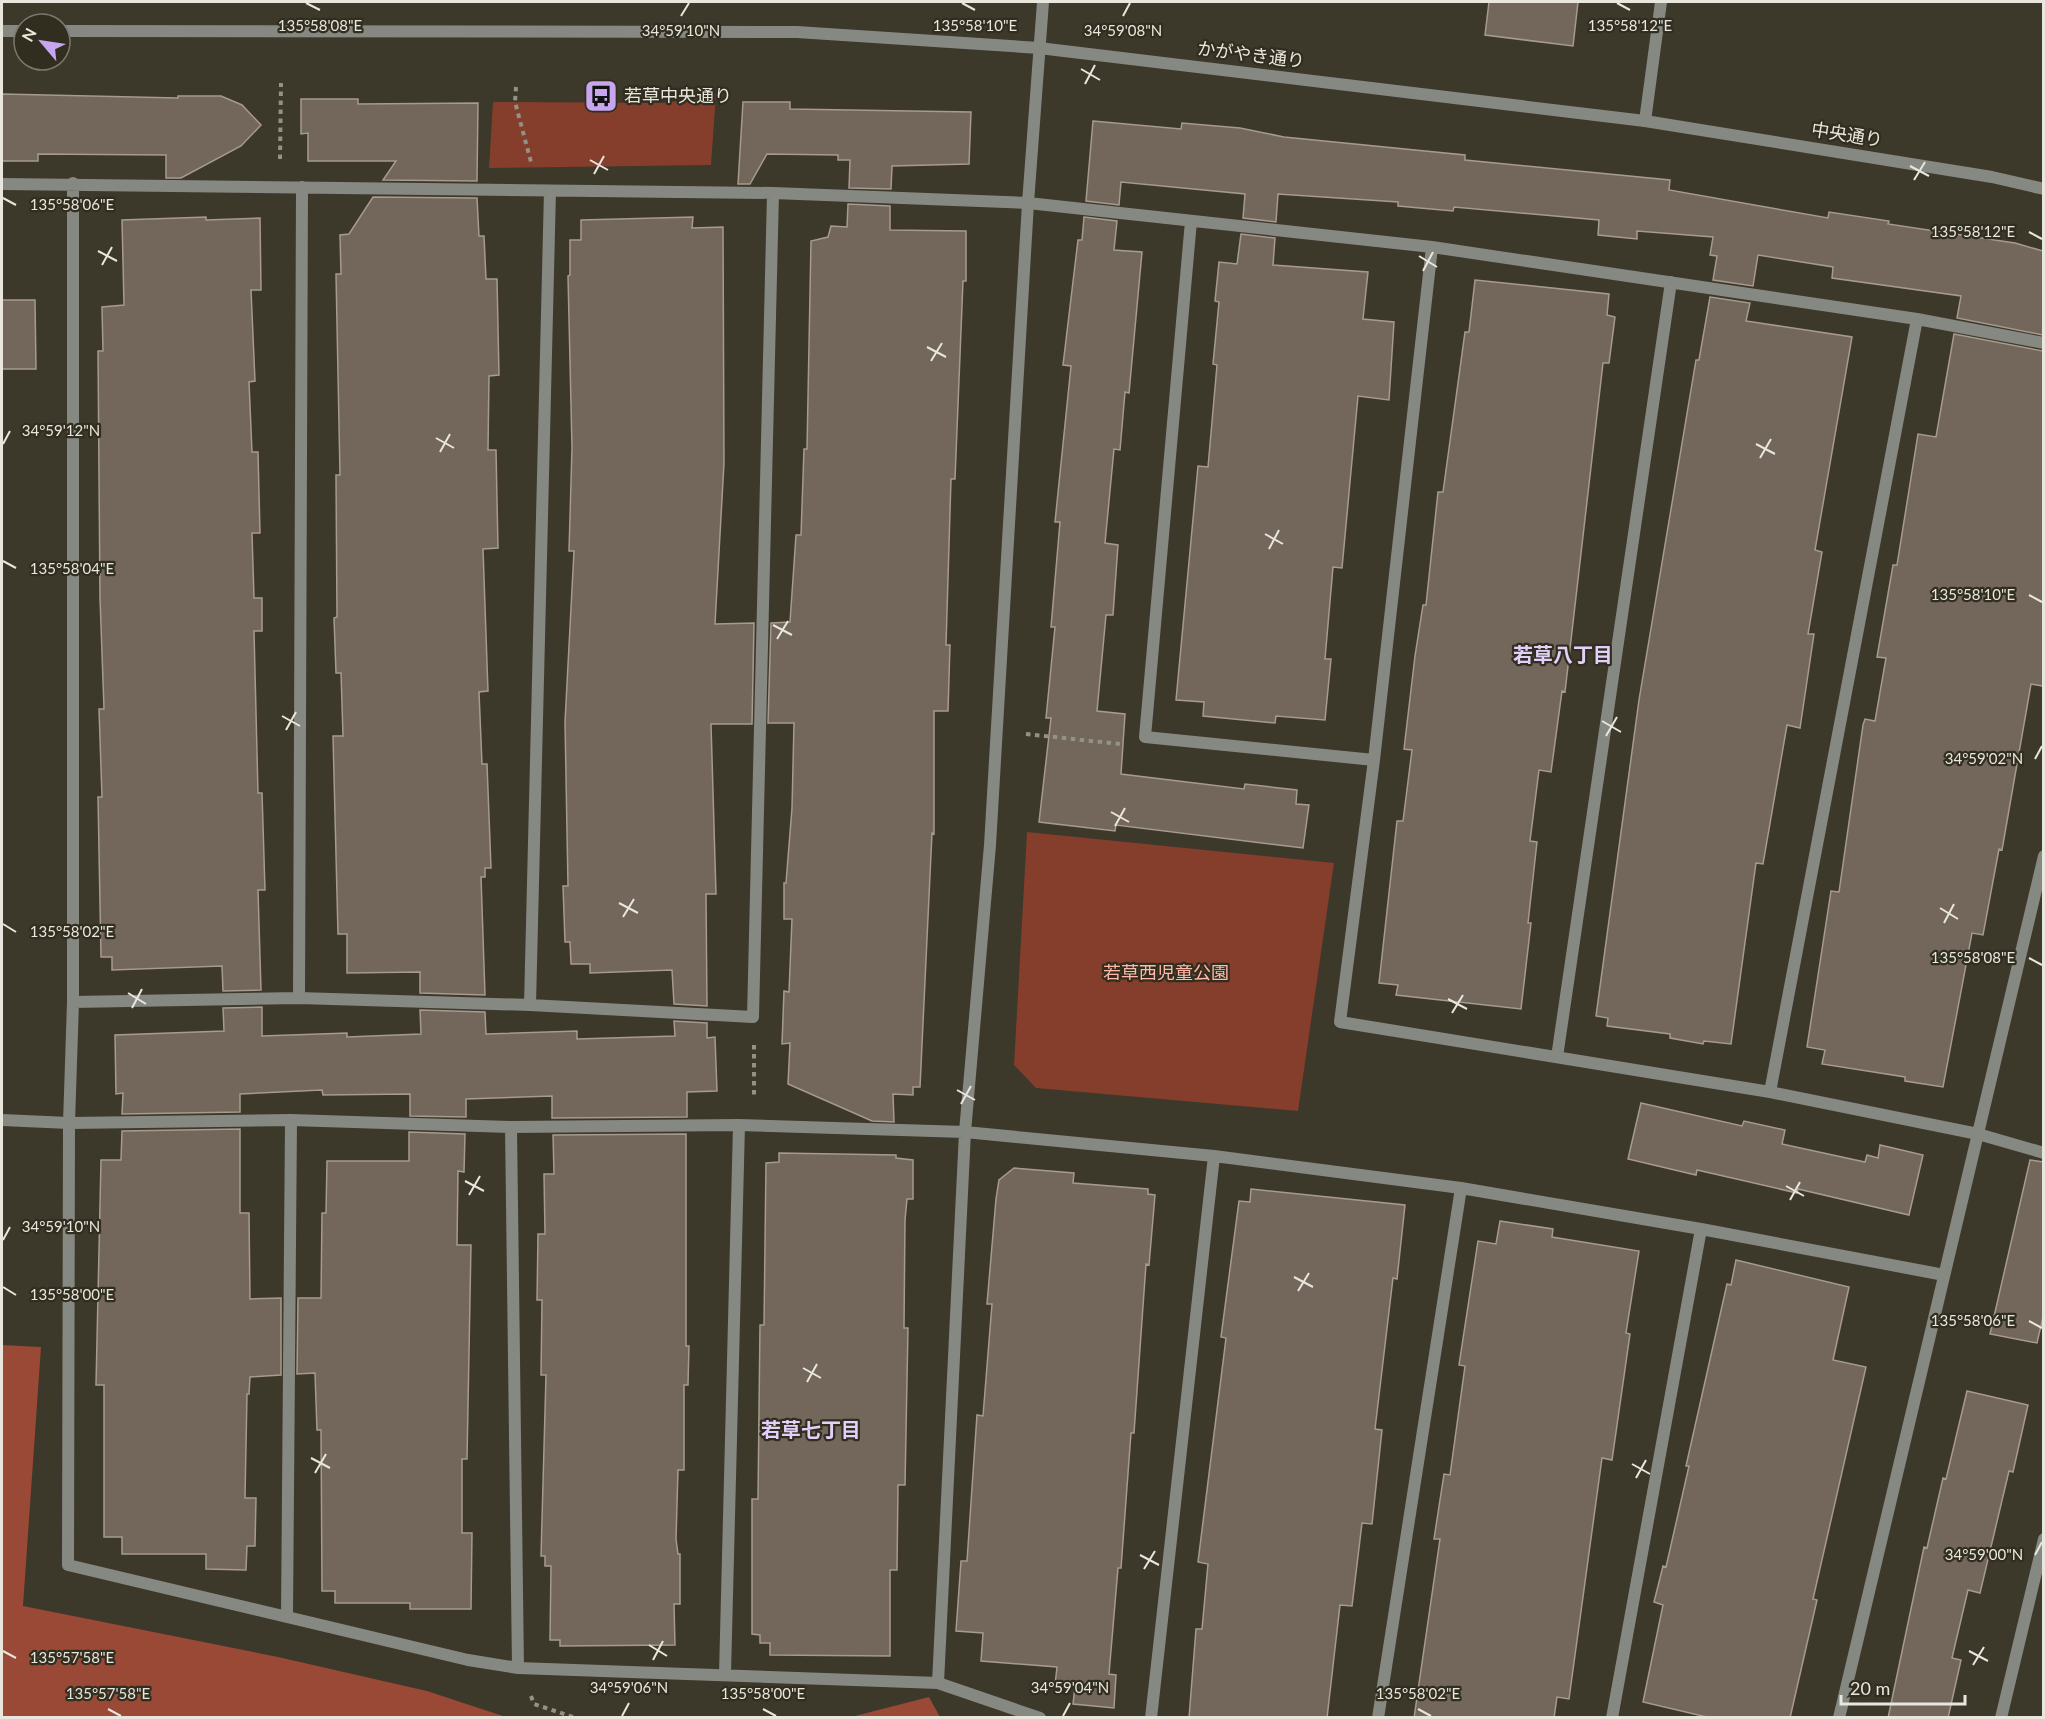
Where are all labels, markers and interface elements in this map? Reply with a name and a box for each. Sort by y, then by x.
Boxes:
north arrow [12,12,72,72]
text: 135°58'08"E [278,16,362,34]
text: 135°58'10"E [933,16,1017,34]
text: 135°58'12"E [1588,16,1672,34]
text: 34°59'10"N [642,21,720,39]
text: 34°59'08"N [1084,21,1162,39]
text: N [17,24,40,44]
street label: かがやき通り [1196,37,1306,72]
bus stop icon: 若草中央通り [583,78,619,114]
place label: 若草中央通り [624,84,732,106]
street label: 中央通り [1810,118,1884,151]
text: 135°58'06"E [30,195,114,213]
text: 135°58'12"E [1931,222,2015,240]
text: 34°59'12"N [22,421,100,439]
text: 135°58'04"E [30,559,114,577]
text: 135°58'10"E [1931,585,2015,603]
district label: 若草八丁目 [1513,642,1613,666]
text: 34°59'02"N [1945,749,2023,767]
text: 135°58'02"E [30,922,114,940]
text: 135°58'08"E [1931,948,2015,966]
park label: 若草西児童公園 [1103,961,1229,983]
text: 34°59'10"N [22,1217,100,1235]
text: 135°58'00"E [30,1285,114,1303]
text: 135°58'06"E [1931,1311,2015,1329]
district label: 若草七丁目 [761,1417,861,1441]
text: 34°59'00"N [1945,1545,2023,1563]
text: 135°57'58"E [30,1648,114,1666]
scale bar [1841,1668,1966,1706]
text: 20 m [1850,1677,1890,1699]
text: 34°59'06"N [590,1678,668,1696]
text: 34°59'04"N [1031,1678,1109,1696]
text: 135°57'58"E [66,1684,150,1702]
text: 135°58'00"E [721,1684,805,1702]
text: 135°58'02"E [1376,1684,1460,1702]

